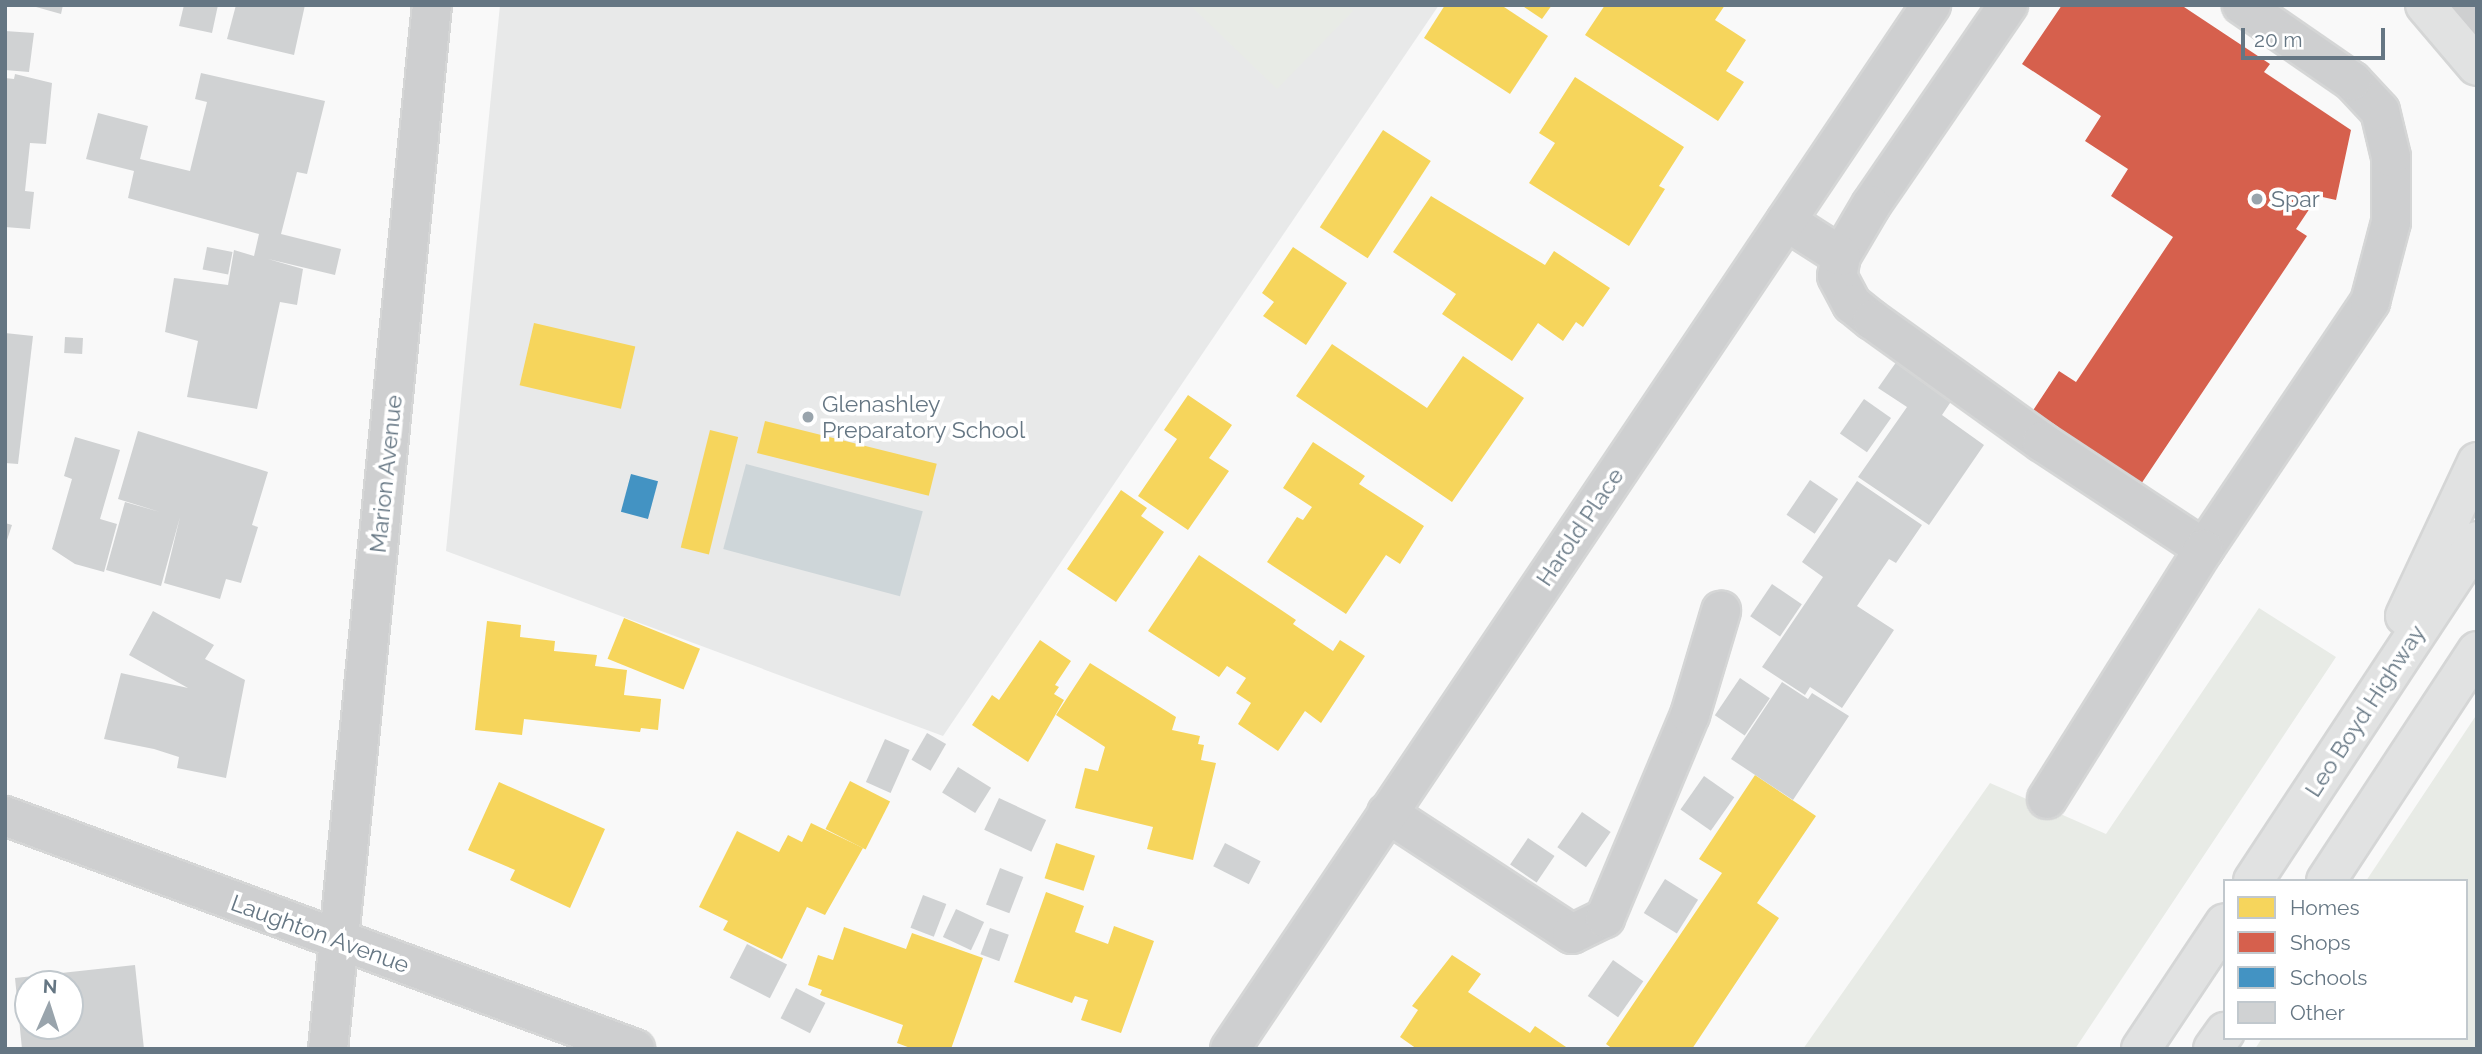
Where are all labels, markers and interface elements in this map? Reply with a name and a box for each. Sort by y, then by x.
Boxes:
scale bar [2244,14,2388,58]
text: 20 m [2254,27,2302,52]
place label: Spar [2271,185,2320,213]
marker: Spar [2249,191,2265,207]
place label: Glenashley Preparatory School [822,390,1026,444]
street label: Marion Avenue [364,393,408,555]
marker: Glenashley Preparatory School [800,409,816,425]
street label: Harold Place [1530,463,1630,591]
street label: Leo Boyd Highway [2299,620,2431,802]
legend [2223,879,2468,1040]
street label: Laughton Avenue [227,889,413,979]
text: Homes [2290,895,2360,920]
text: Shops [2290,930,2351,955]
text: Schools [2290,965,2367,990]
north arrow [14,970,84,1040]
text: N [42,975,58,997]
text: Other [2290,1000,2345,1025]

